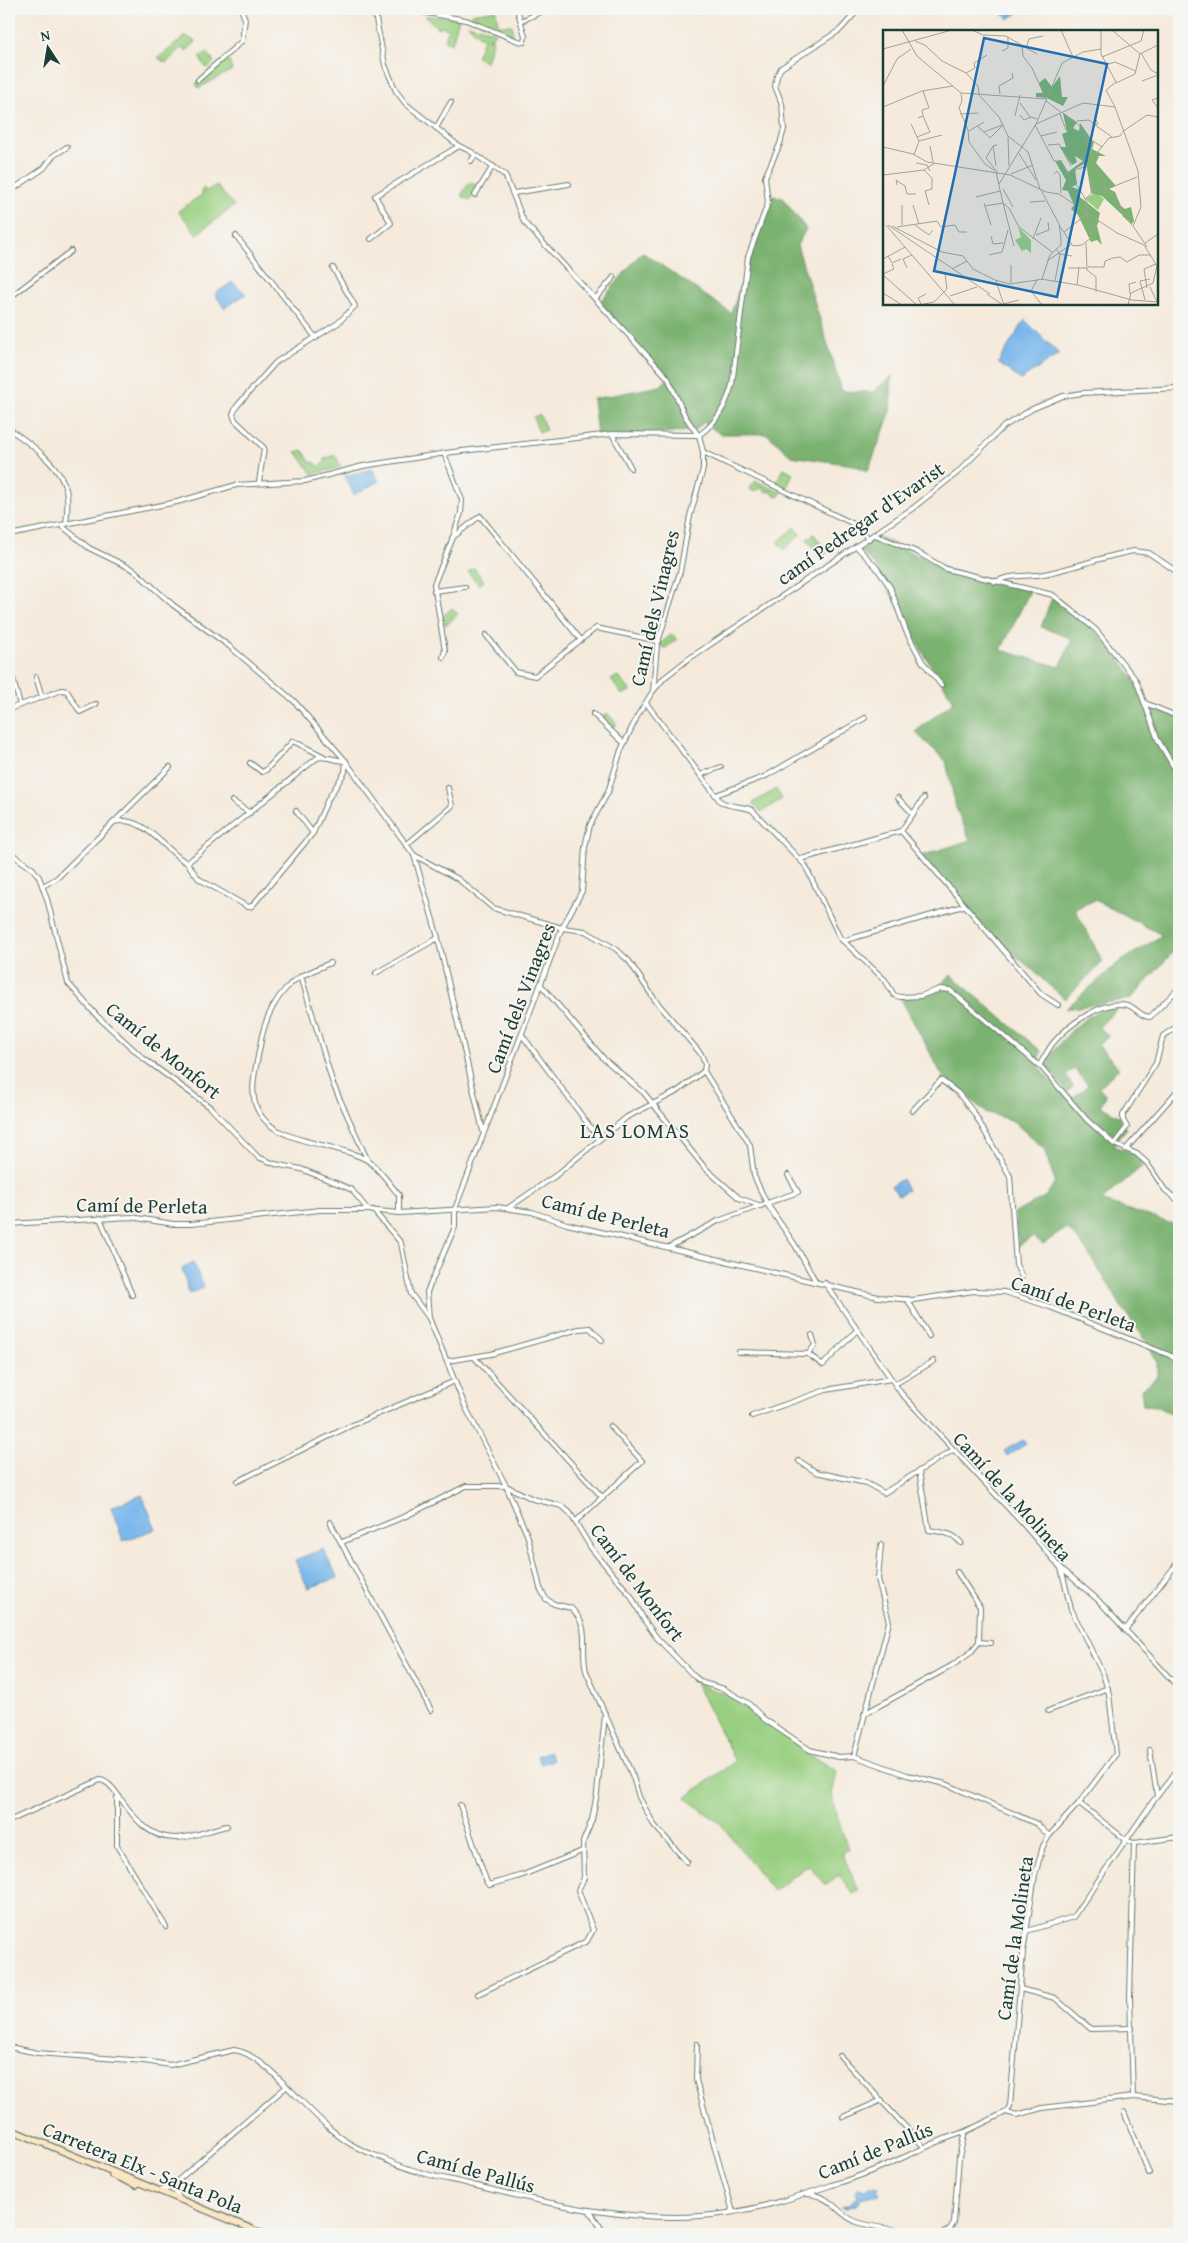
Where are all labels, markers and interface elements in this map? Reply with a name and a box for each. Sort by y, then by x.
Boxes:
north arrow [22,22,72,72]
text: N [39,24,53,46]
inset map [883,30,1158,305]
street label: camí Pedregar d'Evarist [770,454,950,592]
street label: Camí dels Vinagres [622,527,686,689]
street label: Camí dels Vinagres [478,918,562,1078]
street label: Camí de Monfort [100,994,228,1106]
district label: LAS LOMAS [580,1115,690,1146]
street label: Camí de Perleta [539,1185,674,1245]
street label: Camí de Perleta [76,1189,208,1221]
street label: Camí de Perleta [1007,1267,1141,1339]
street label: Camí de la Molineta [947,1425,1080,1568]
street label: Camí de Monfort [584,1517,692,1647]
street label: Camí de la Molineta [988,1853,1040,2022]
street label: Carretera Elx - Santa Pola [39,2114,248,2221]
street label: Camí de Pallús [813,2114,937,2186]
street label: Camí de Pallús [414,2140,538,2200]

